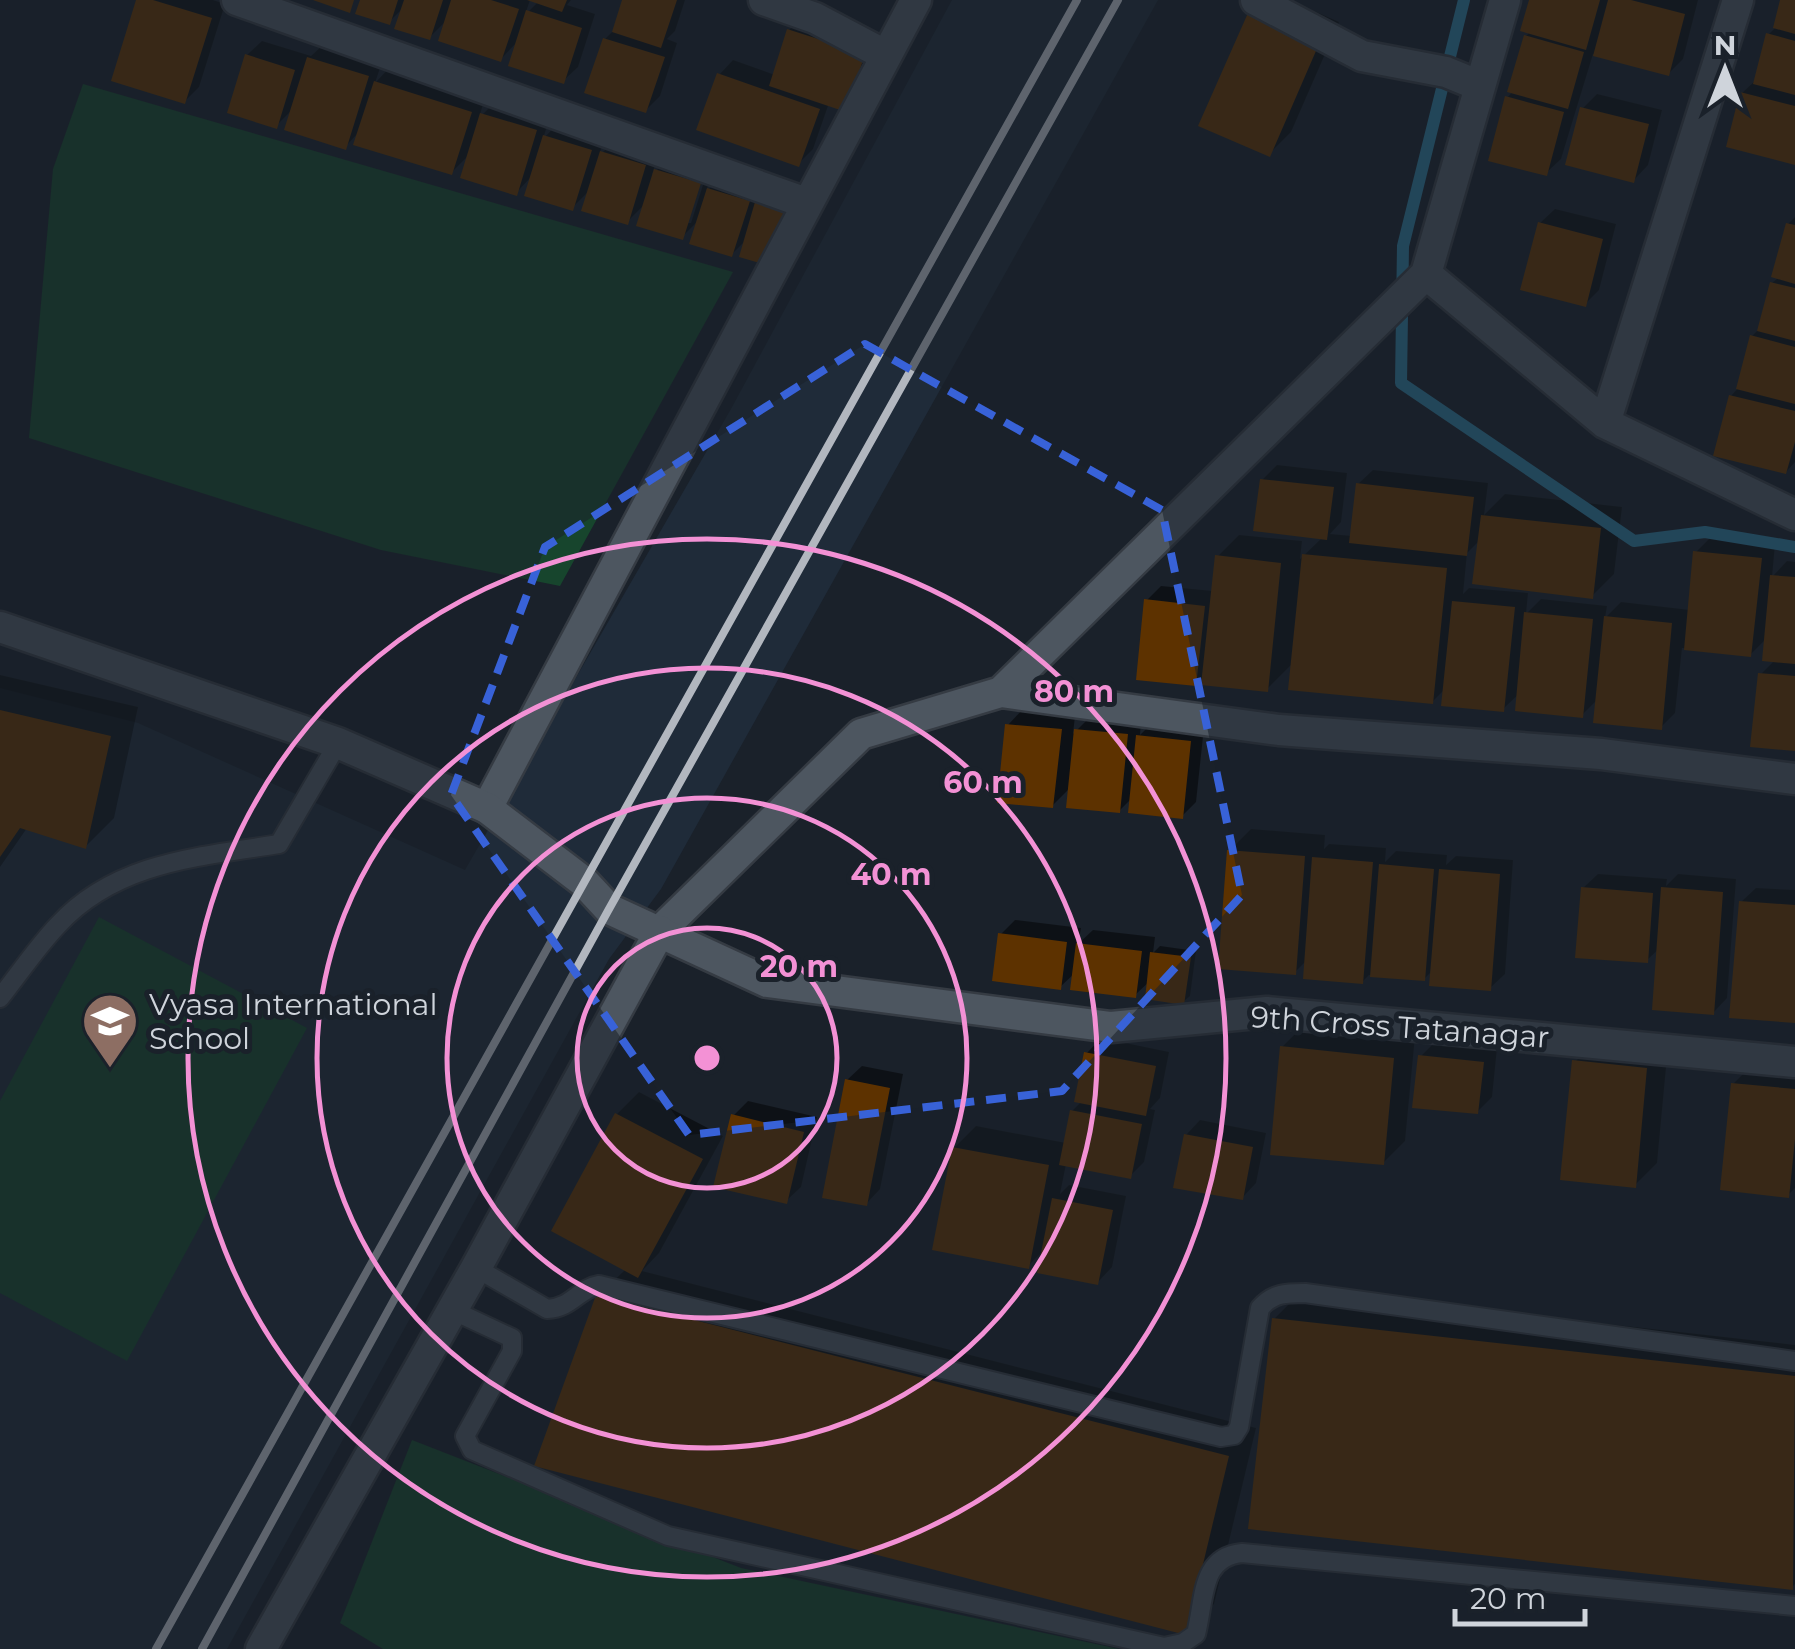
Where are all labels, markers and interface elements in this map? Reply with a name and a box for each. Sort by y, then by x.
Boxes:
north arrow [1675,20,1775,120]
text: N [1714,28,1736,62]
text: 80 m [1034,673,1114,710]
text: 60 m [943,764,1023,801]
text: 40 m [851,856,932,893]
text: 20 m [760,948,838,985]
place label: Vyasa International School [149,986,437,1057]
school or university icon: Vyasa International School [80,991,140,1070]
street label: 9th Cross Tatanagar [1249,998,1551,1056]
centre of rings [689,1040,725,1076]
scale bar [1455,1564,1585,1626]
text: 20 m [1470,1580,1547,1617]

